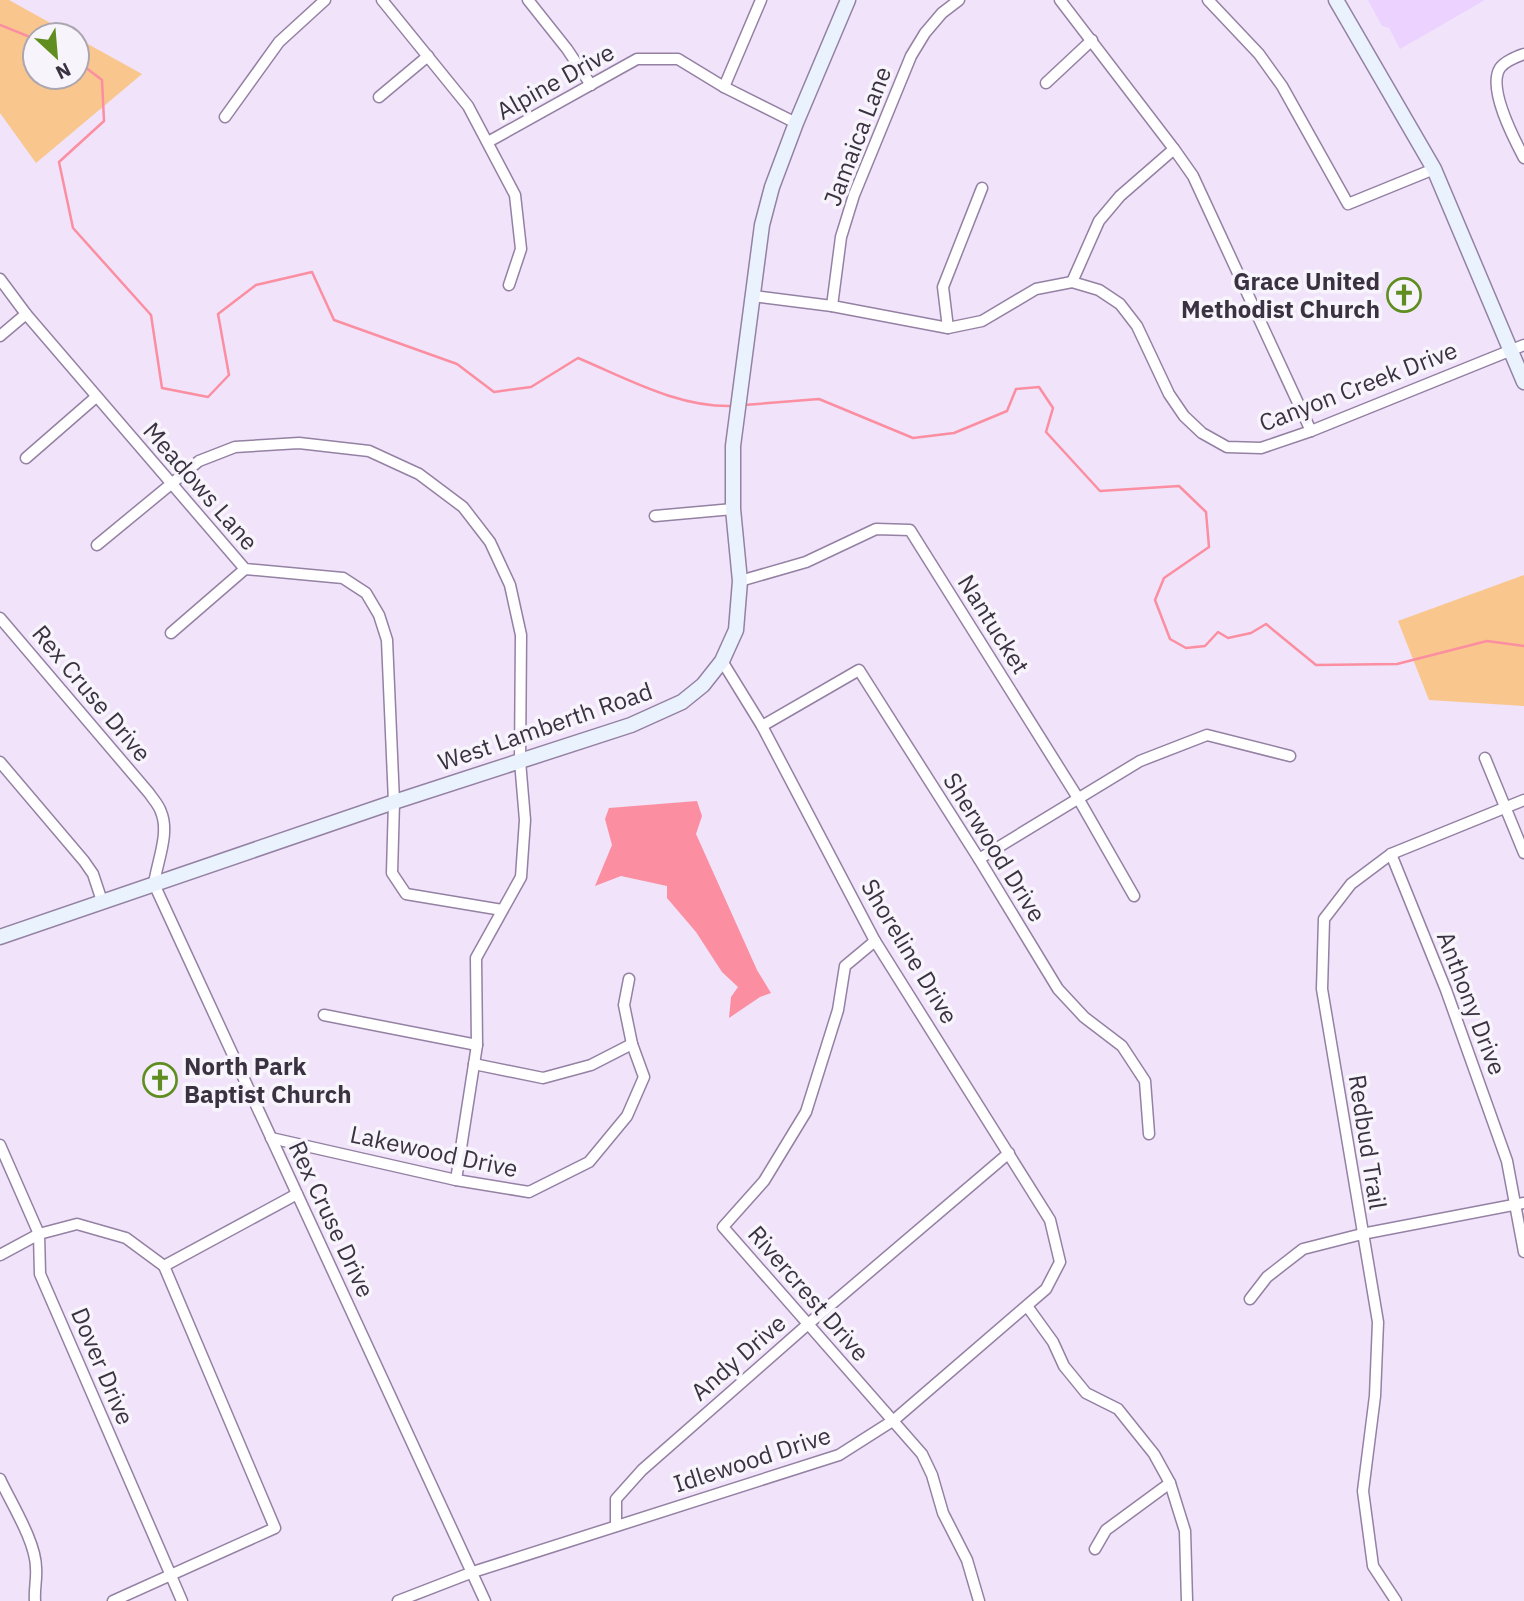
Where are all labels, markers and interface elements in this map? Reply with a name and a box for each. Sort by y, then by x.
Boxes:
north arrow [21,21,91,91]
street label: Alpine Drive [490,35,620,127]
text: N [52,57,75,85]
street label: Jamaica Lane [816,62,898,210]
place label: Grace United Methodist Church [1181,265,1380,325]
church icon: Grace United Methodist Church [1385,276,1423,314]
street label: Canyon Creek Drive [1254,333,1462,439]
street label: Meadows Lane [136,415,266,557]
street label: Nantucket [951,568,1037,680]
street label: Rex Cruse Drive [25,618,159,768]
street label: West Lamberth Road [434,674,656,778]
street label: Sherwood Drive [936,766,1054,928]
street label: Shoreline Drive [854,873,966,1029]
street label: Anthony Drive [1430,927,1514,1079]
place label: North Park Baptist Church [184,1050,351,1110]
church icon: North Park Baptist Church [141,1061,179,1099]
street label: Redbud Trail [1342,1072,1394,1212]
street label: Lakewood Drive [347,1118,521,1184]
street label: Rex Cruse Drive [282,1136,382,1302]
street label: Rivercrest Drive [741,1218,877,1368]
street label: Dover Drive [64,1303,142,1429]
street label: Andy Drive [684,1307,792,1407]
street label: Idlewood Drive [669,1419,835,1499]

